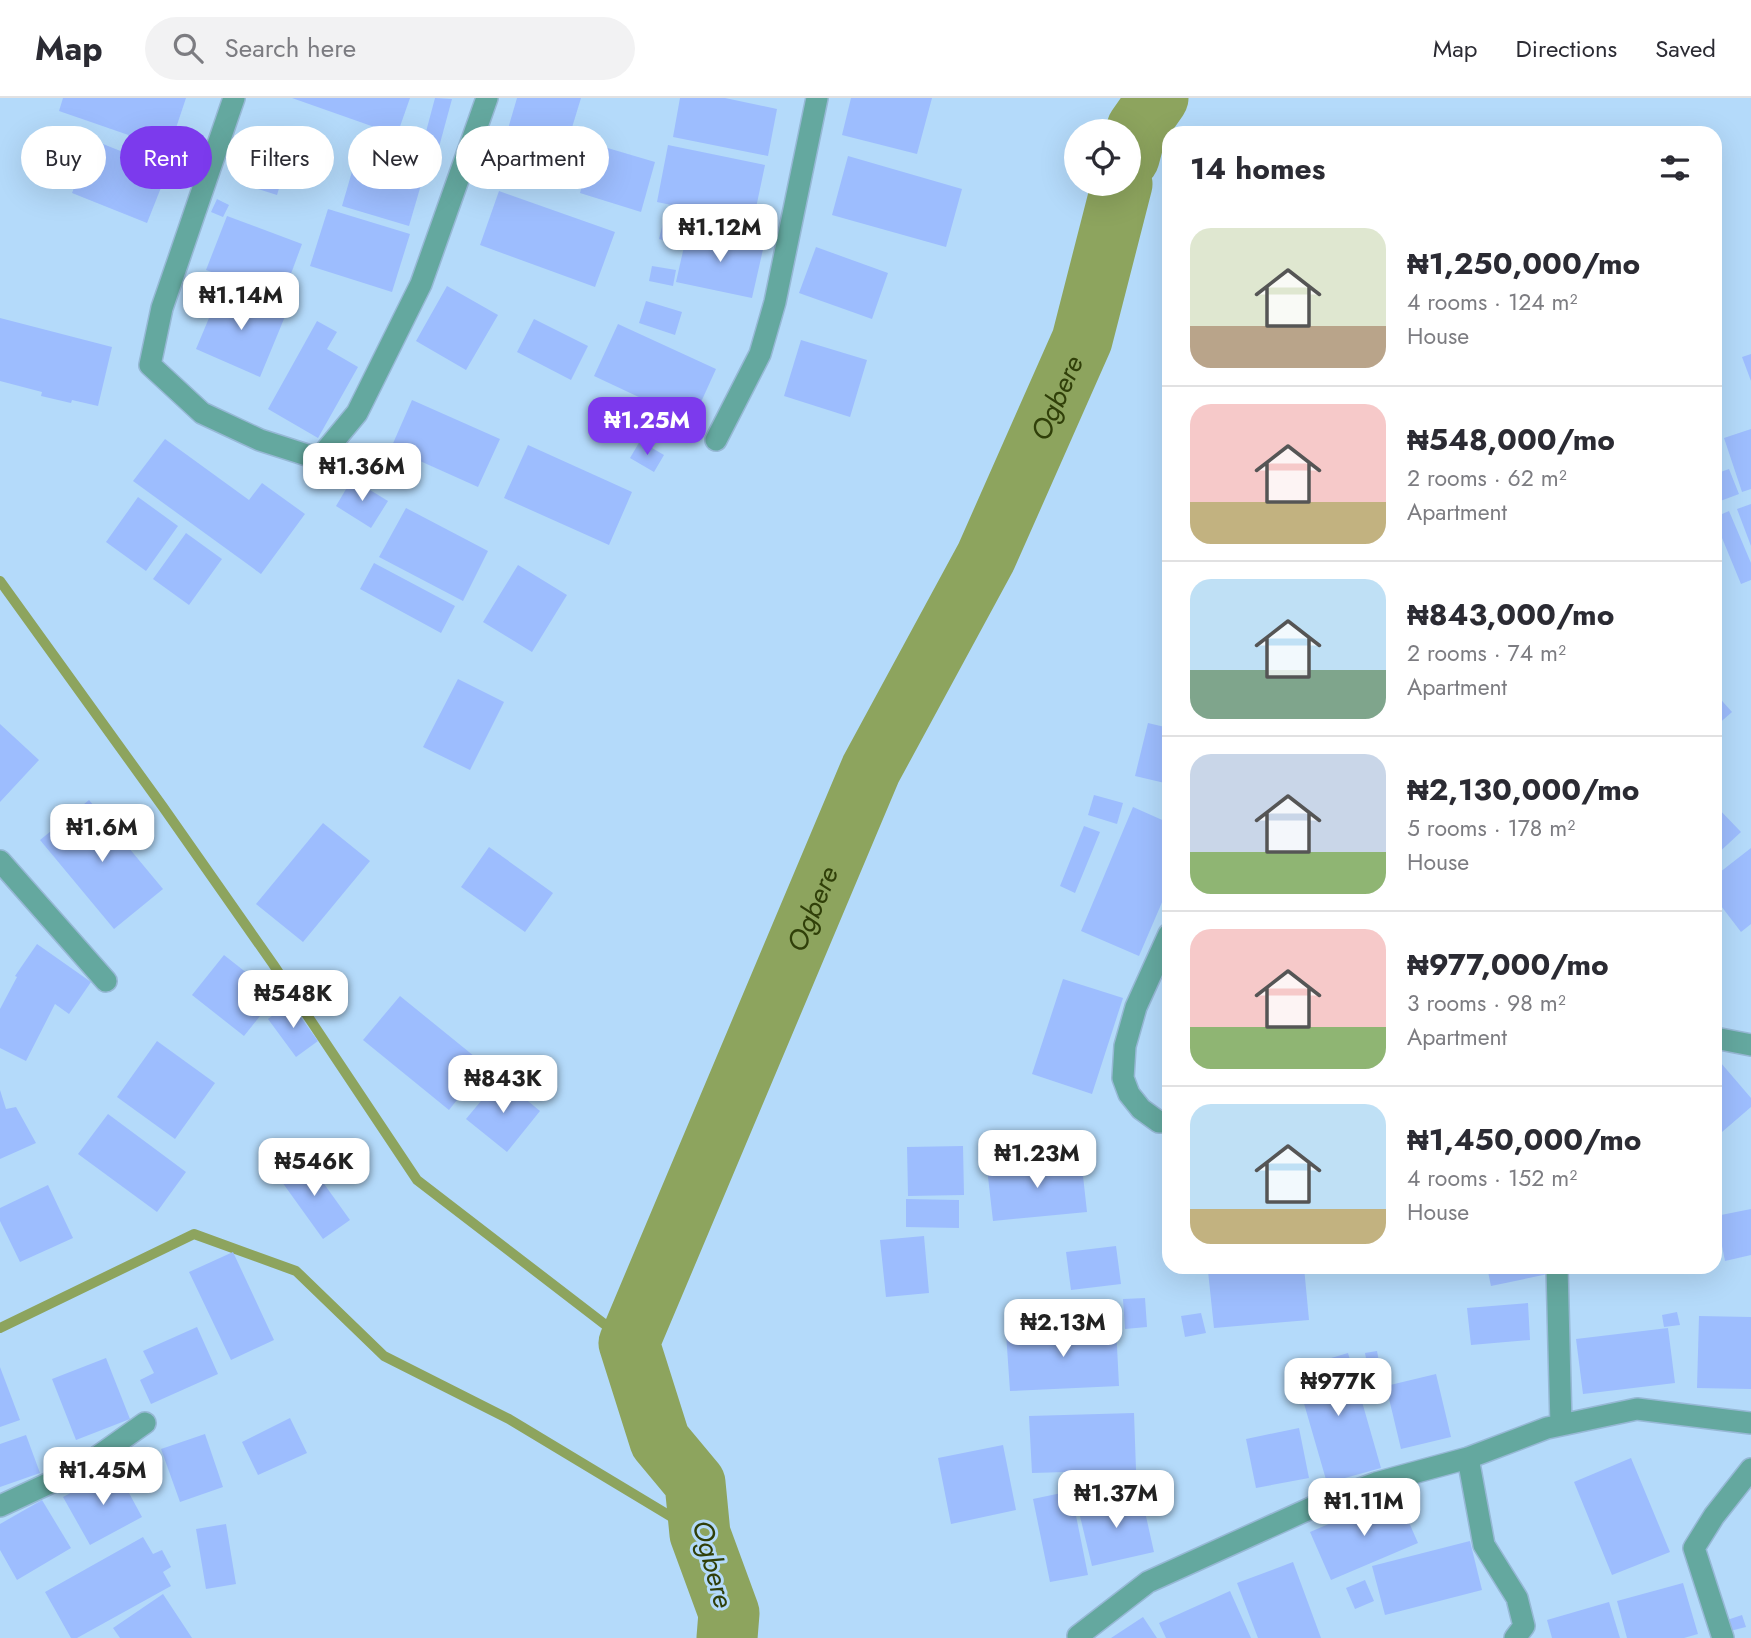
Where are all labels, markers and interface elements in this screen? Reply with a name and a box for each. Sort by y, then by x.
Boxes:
search box [145,17,635,80]
text: Map [35,25,103,72]
icon: search [169,29,207,67]
text: Search here [225,29,356,67]
text: Map [1433,31,1478,66]
text: Directions [1516,31,1617,66]
text: Saved [1655,31,1716,66]
map controls [1064,119,1141,196]
button: locate [1064,119,1141,196]
chip: Buy [21,126,106,189]
chip: Rent [120,126,212,189]
chip: Filters [226,126,334,189]
chip: New [348,126,442,189]
chip: Apartment [456,126,609,189]
text: 14 homes [1190,147,1325,190]
icon: filters [1656,149,1694,187]
pin: ₦1.12M [663,204,777,264]
text: ₦1.12M [678,210,762,244]
text: ₦1,250,000/mo [1407,242,1640,285]
icon: home [1246,256,1330,340]
pin: ₦1.14M [184,272,298,332]
text: ₦1.14M [199,278,283,312]
text: 4 rooms · 124 m² [1407,285,1578,319]
text: House [1407,319,1469,353]
water label: Ogbere [1020,349,1093,447]
pin: ₦1.25M [590,398,704,457]
text: ₦1.25M [604,403,690,437]
text: ₦548,000/mo [1407,418,1615,461]
icon: home [1246,432,1330,516]
pin: ₦1.36M [305,444,419,503]
text: ₦1.36M [319,449,405,483]
text: 2 rooms · 62 m² [1407,461,1567,495]
text: Apartment [1407,495,1507,529]
text: ₦843,000/mo [1407,593,1614,636]
icon: home [1246,607,1330,691]
text: 2 rooms · 74 m² [1407,636,1566,670]
text: Apartment [1407,670,1507,704]
text: ₦2,130,000/mo [1407,768,1640,811]
icon: home [1246,782,1330,866]
pin: ₦1.6M [53,804,151,864]
text: ₦1.6M [66,810,138,844]
text: 5 rooms · 178 m² [1407,811,1575,845]
text: House [1407,845,1469,879]
water label: Ogbere [776,860,848,958]
text: ₦977,000/mo [1407,943,1609,986]
icon: home [1246,957,1330,1041]
pin: ₦548K [244,970,342,1030]
text: ₦548K [254,976,332,1010]
text: 3 rooms · 98 m² [1407,986,1566,1020]
text: Apartment [1407,1020,1507,1054]
pin: ₦843K [454,1056,552,1115]
text: ₦843K [464,1061,542,1095]
text: ₦1,450,000/mo [1407,1118,1642,1161]
pin: ₦1.23M [980,1130,1094,1190]
icon: home [1246,1132,1330,1216]
text: ₦1.23M [994,1136,1080,1170]
pin: ₦546K [265,1138,363,1198]
text: ₦546K [275,1144,353,1178]
text: 4 rooms · 152 m² [1407,1161,1577,1195]
text: House [1407,1195,1469,1229]
pin: ₦2.13M [1006,1300,1120,1359]
text: ₦2.13M [1020,1305,1106,1339]
pin: ₦977K [1289,1358,1387,1418]
text: ₦977K [1300,1364,1376,1398]
pin: ₦1.45M [46,1448,160,1507]
text: ₦1.45M [59,1453,147,1487]
pin: ₦1.37M [1059,1470,1173,1530]
text: ₦1.37M [1074,1476,1158,1510]
pin: ₦1.11M [1307,1478,1421,1538]
text: ₦1.11M [1324,1484,1404,1518]
water label: Ogbere [682,1516,744,1612]

